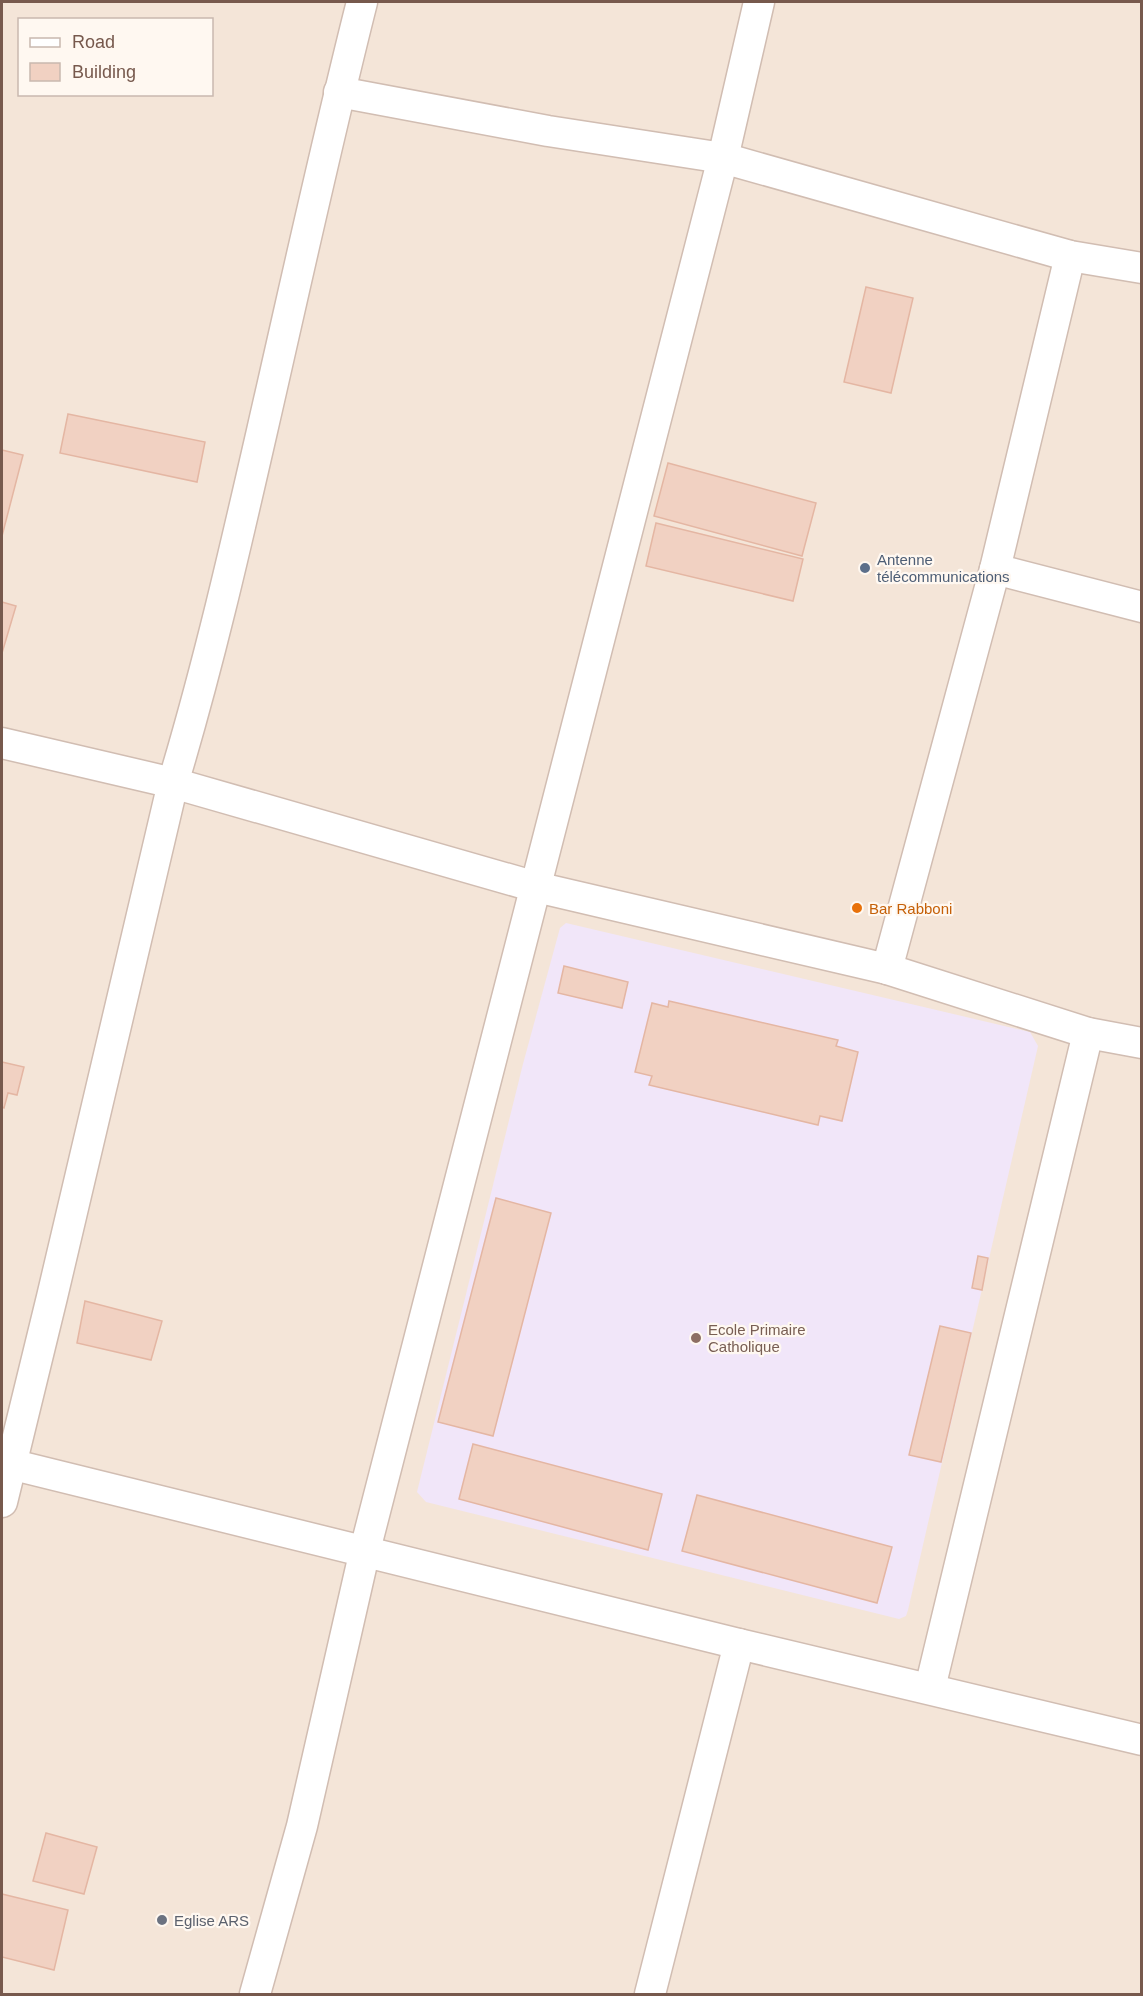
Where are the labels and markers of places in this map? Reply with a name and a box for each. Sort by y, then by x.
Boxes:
place label: Antenne télécommunications [877,551,1010,585]
marker: Antenne télécommunications [858,561,872,575]
place label: Bar Rabboni [869,900,952,917]
marker: Bar Rabboni [850,901,864,915]
place label: Ecole Primaire Catholique [708,1321,806,1355]
marker: Ecole Primaire Catholique [689,1331,703,1345]
place label: Eglise ARS [174,1912,249,1929]
marker: Eglise ARS [155,1913,169,1927]

